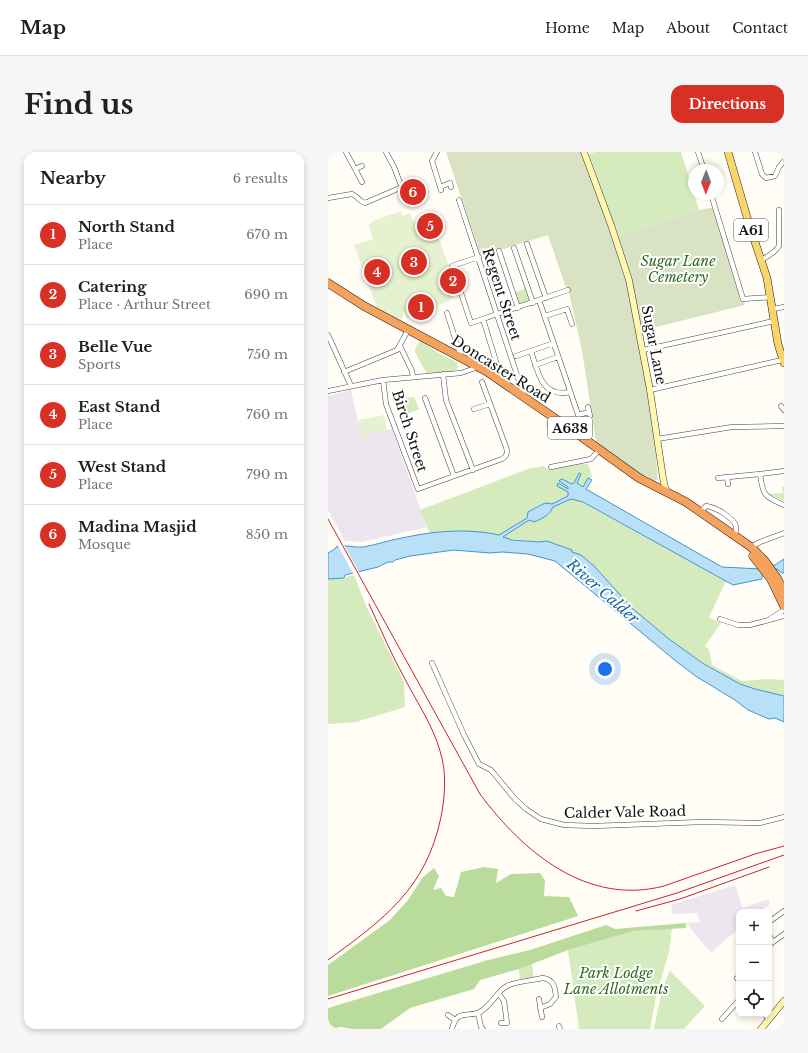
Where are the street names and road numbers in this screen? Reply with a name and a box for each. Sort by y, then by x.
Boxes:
road number: A61 [734,219,768,241]
street label: Regent Street [479,245,526,343]
street label: Sugar Lane [637,304,671,386]
street label: Doncaster Road [448,331,554,407]
street label: Birch Street [388,388,432,475]
road number: A638 [548,417,592,439]
street label: Calder Vale Road [564,802,687,822]

